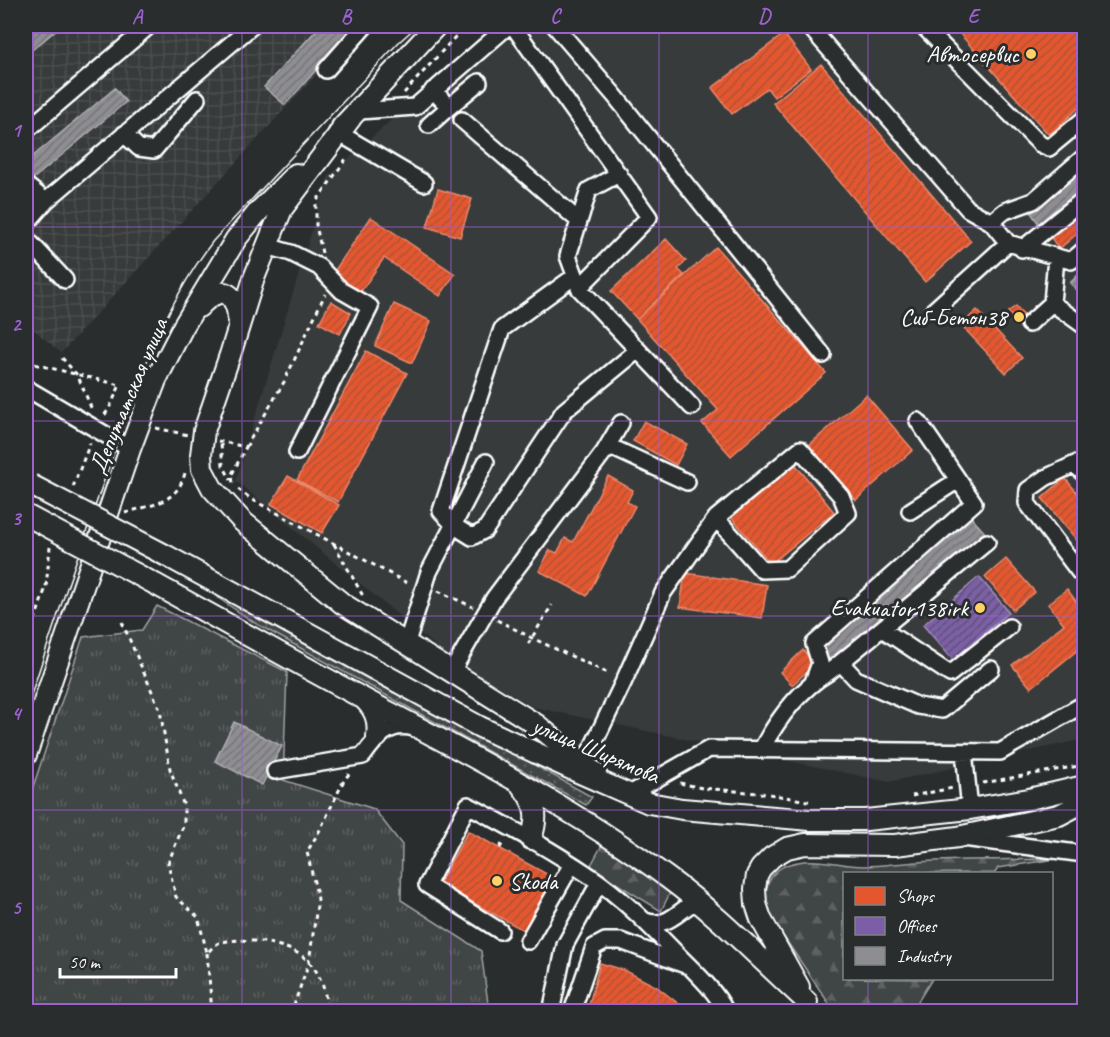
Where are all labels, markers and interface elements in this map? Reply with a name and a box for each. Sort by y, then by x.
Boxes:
text: A [132,4,144,29]
text: B [341,4,353,29]
text: C [550,4,562,29]
text: D [758,4,772,29]
text: E [968,4,982,29]
place label: Автосервис [926,39,1020,69]
marker: Автосервис [1024,47,1038,61]
text: 1 [12,118,23,143]
place label: Сиб-Бетон38 [900,302,1009,332]
marker: Сиб-Бетон38 [1012,310,1026,324]
text: 2 [12,312,23,337]
street label: Депутатская улица [82,312,175,478]
text: 3 [12,506,23,531]
place label: Evakuator138irk [831,593,970,623]
marker: Evakuator138irk [973,601,987,615]
text: 4 [12,701,24,726]
street label: улица Ширямова [526,709,665,791]
place label: Skoda [509,866,559,896]
legend [843,872,1053,980]
marker: Skoda [490,874,504,888]
text: Shops [897,885,936,907]
text: 5 [12,895,23,920]
text: Offices [897,915,938,937]
scale bar [60,941,176,979]
text: Industry [897,945,952,967]
text: 50 m [69,951,102,973]

